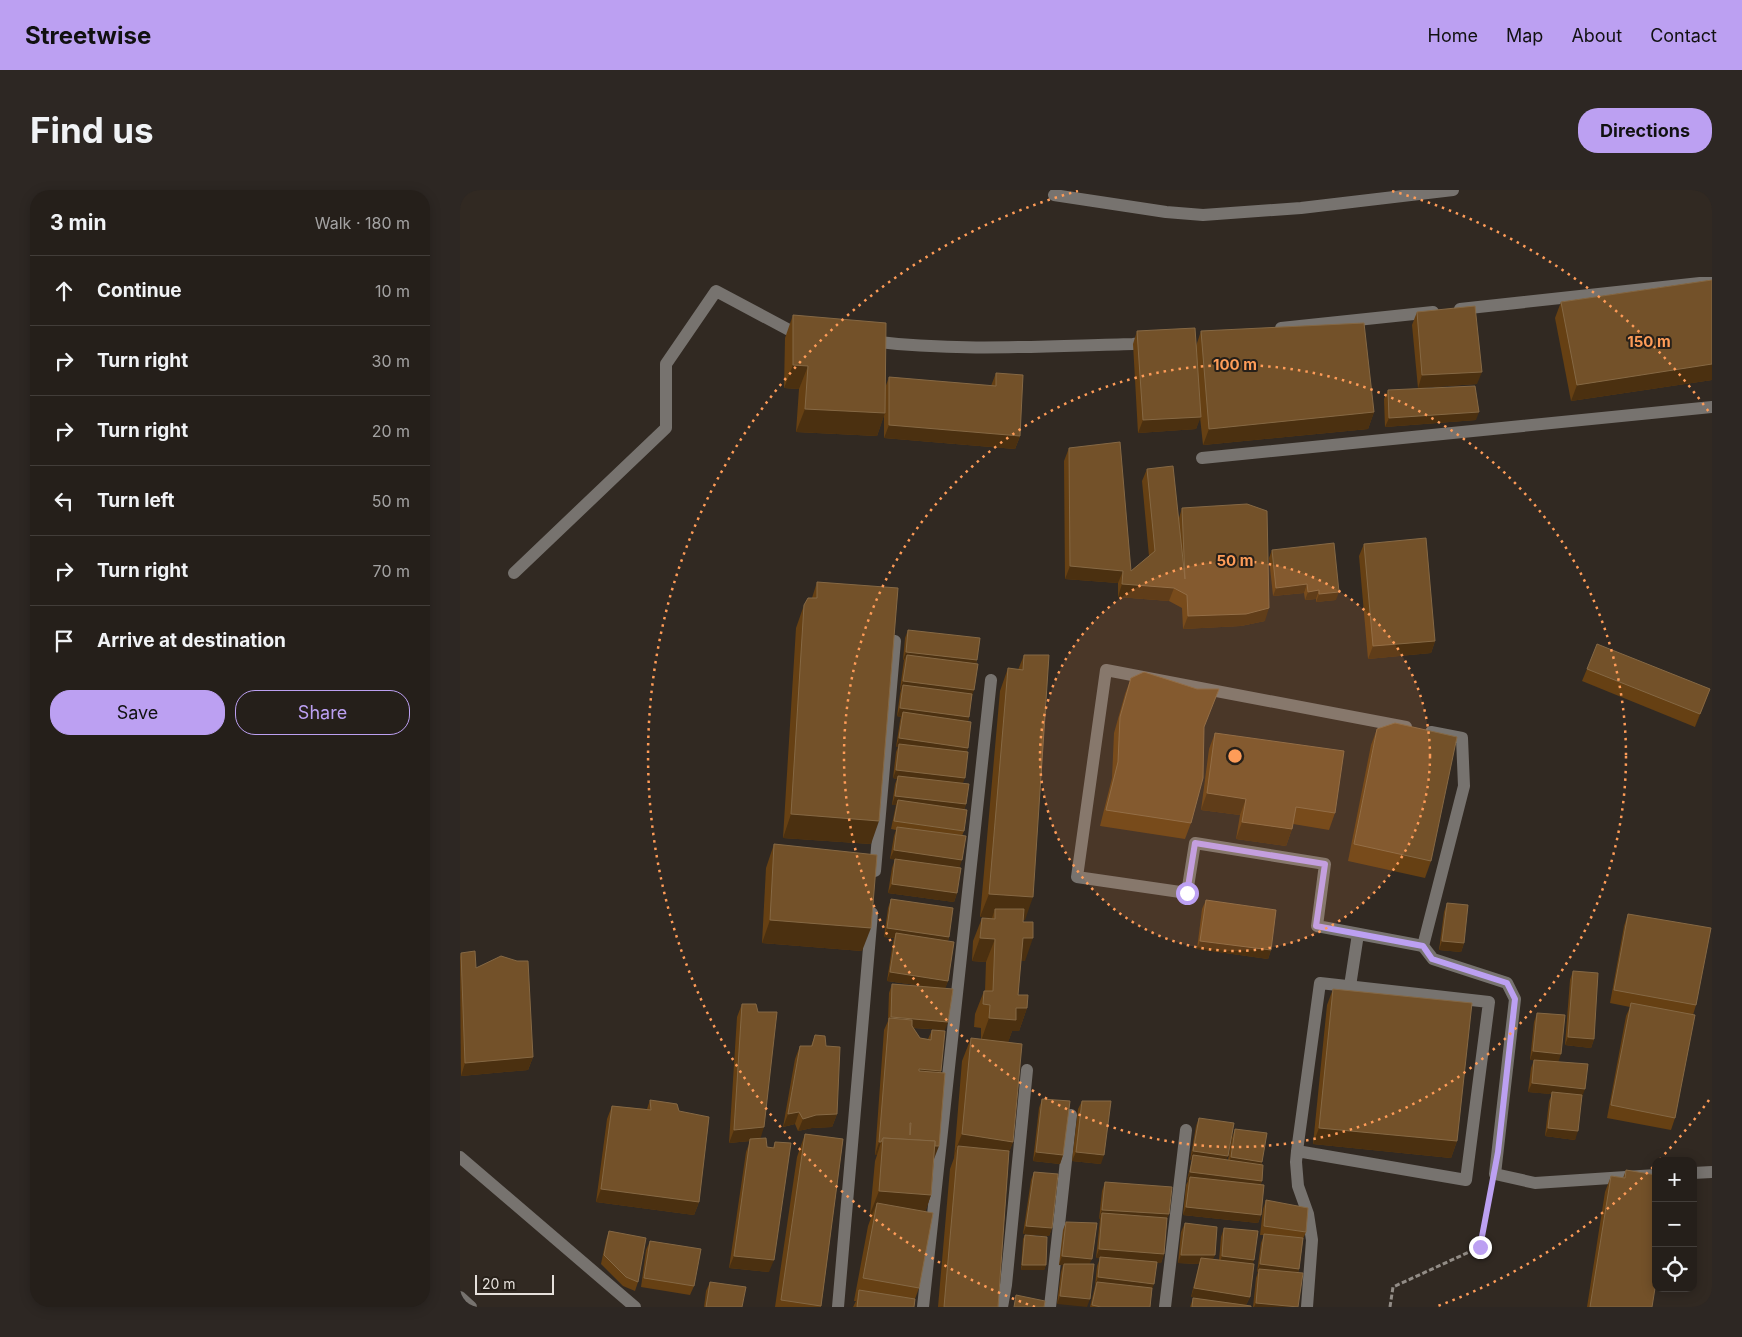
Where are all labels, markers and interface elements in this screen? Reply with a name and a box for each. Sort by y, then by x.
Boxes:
text: Streetwise [25,21,151,50]
text: Home [1428,25,1478,46]
text: Map [1506,25,1543,46]
text: About [1571,25,1622,46]
text: Contact [1650,25,1717,46]
button: Directions [1578,108,1712,153]
text: Find us [30,109,154,151]
text: 3 min [50,210,106,235]
text: Walk · 180 m [315,213,410,233]
icon: ahead [50,277,78,305]
text: Continue [97,279,182,302]
text: 10 m [375,281,410,301]
text: 150 m [1627,332,1671,351]
icon: right [50,347,78,375]
text: Turn right [97,349,188,372]
text: 30 m [372,351,410,371]
text: 100 m [1213,355,1257,374]
icon: right [50,417,78,445]
text: Turn right [97,419,188,442]
text: 20 m [372,421,410,441]
icon: left [50,487,78,515]
text: Turn left [97,489,175,512]
text: 50 m [372,491,410,511]
text: 50 m [1217,551,1253,570]
icon: right [50,557,78,585]
text: Turn right [97,559,188,582]
text: 70 m [373,561,410,581]
icon: arrive [50,627,78,655]
text: Arrive at destination [97,629,286,652]
button: Save [50,690,225,735]
button: Share [235,690,410,735]
centre of rings [1226,747,1244,765]
route start [1176,882,1199,905]
map controls [1652,1157,1697,1292]
button: + [1652,1157,1697,1202]
button: − [1652,1202,1697,1247]
route end [1469,1236,1492,1259]
button: locate [1652,1247,1697,1292]
scale bar [475,1272,554,1295]
text: 20 m [482,1275,516,1292]

